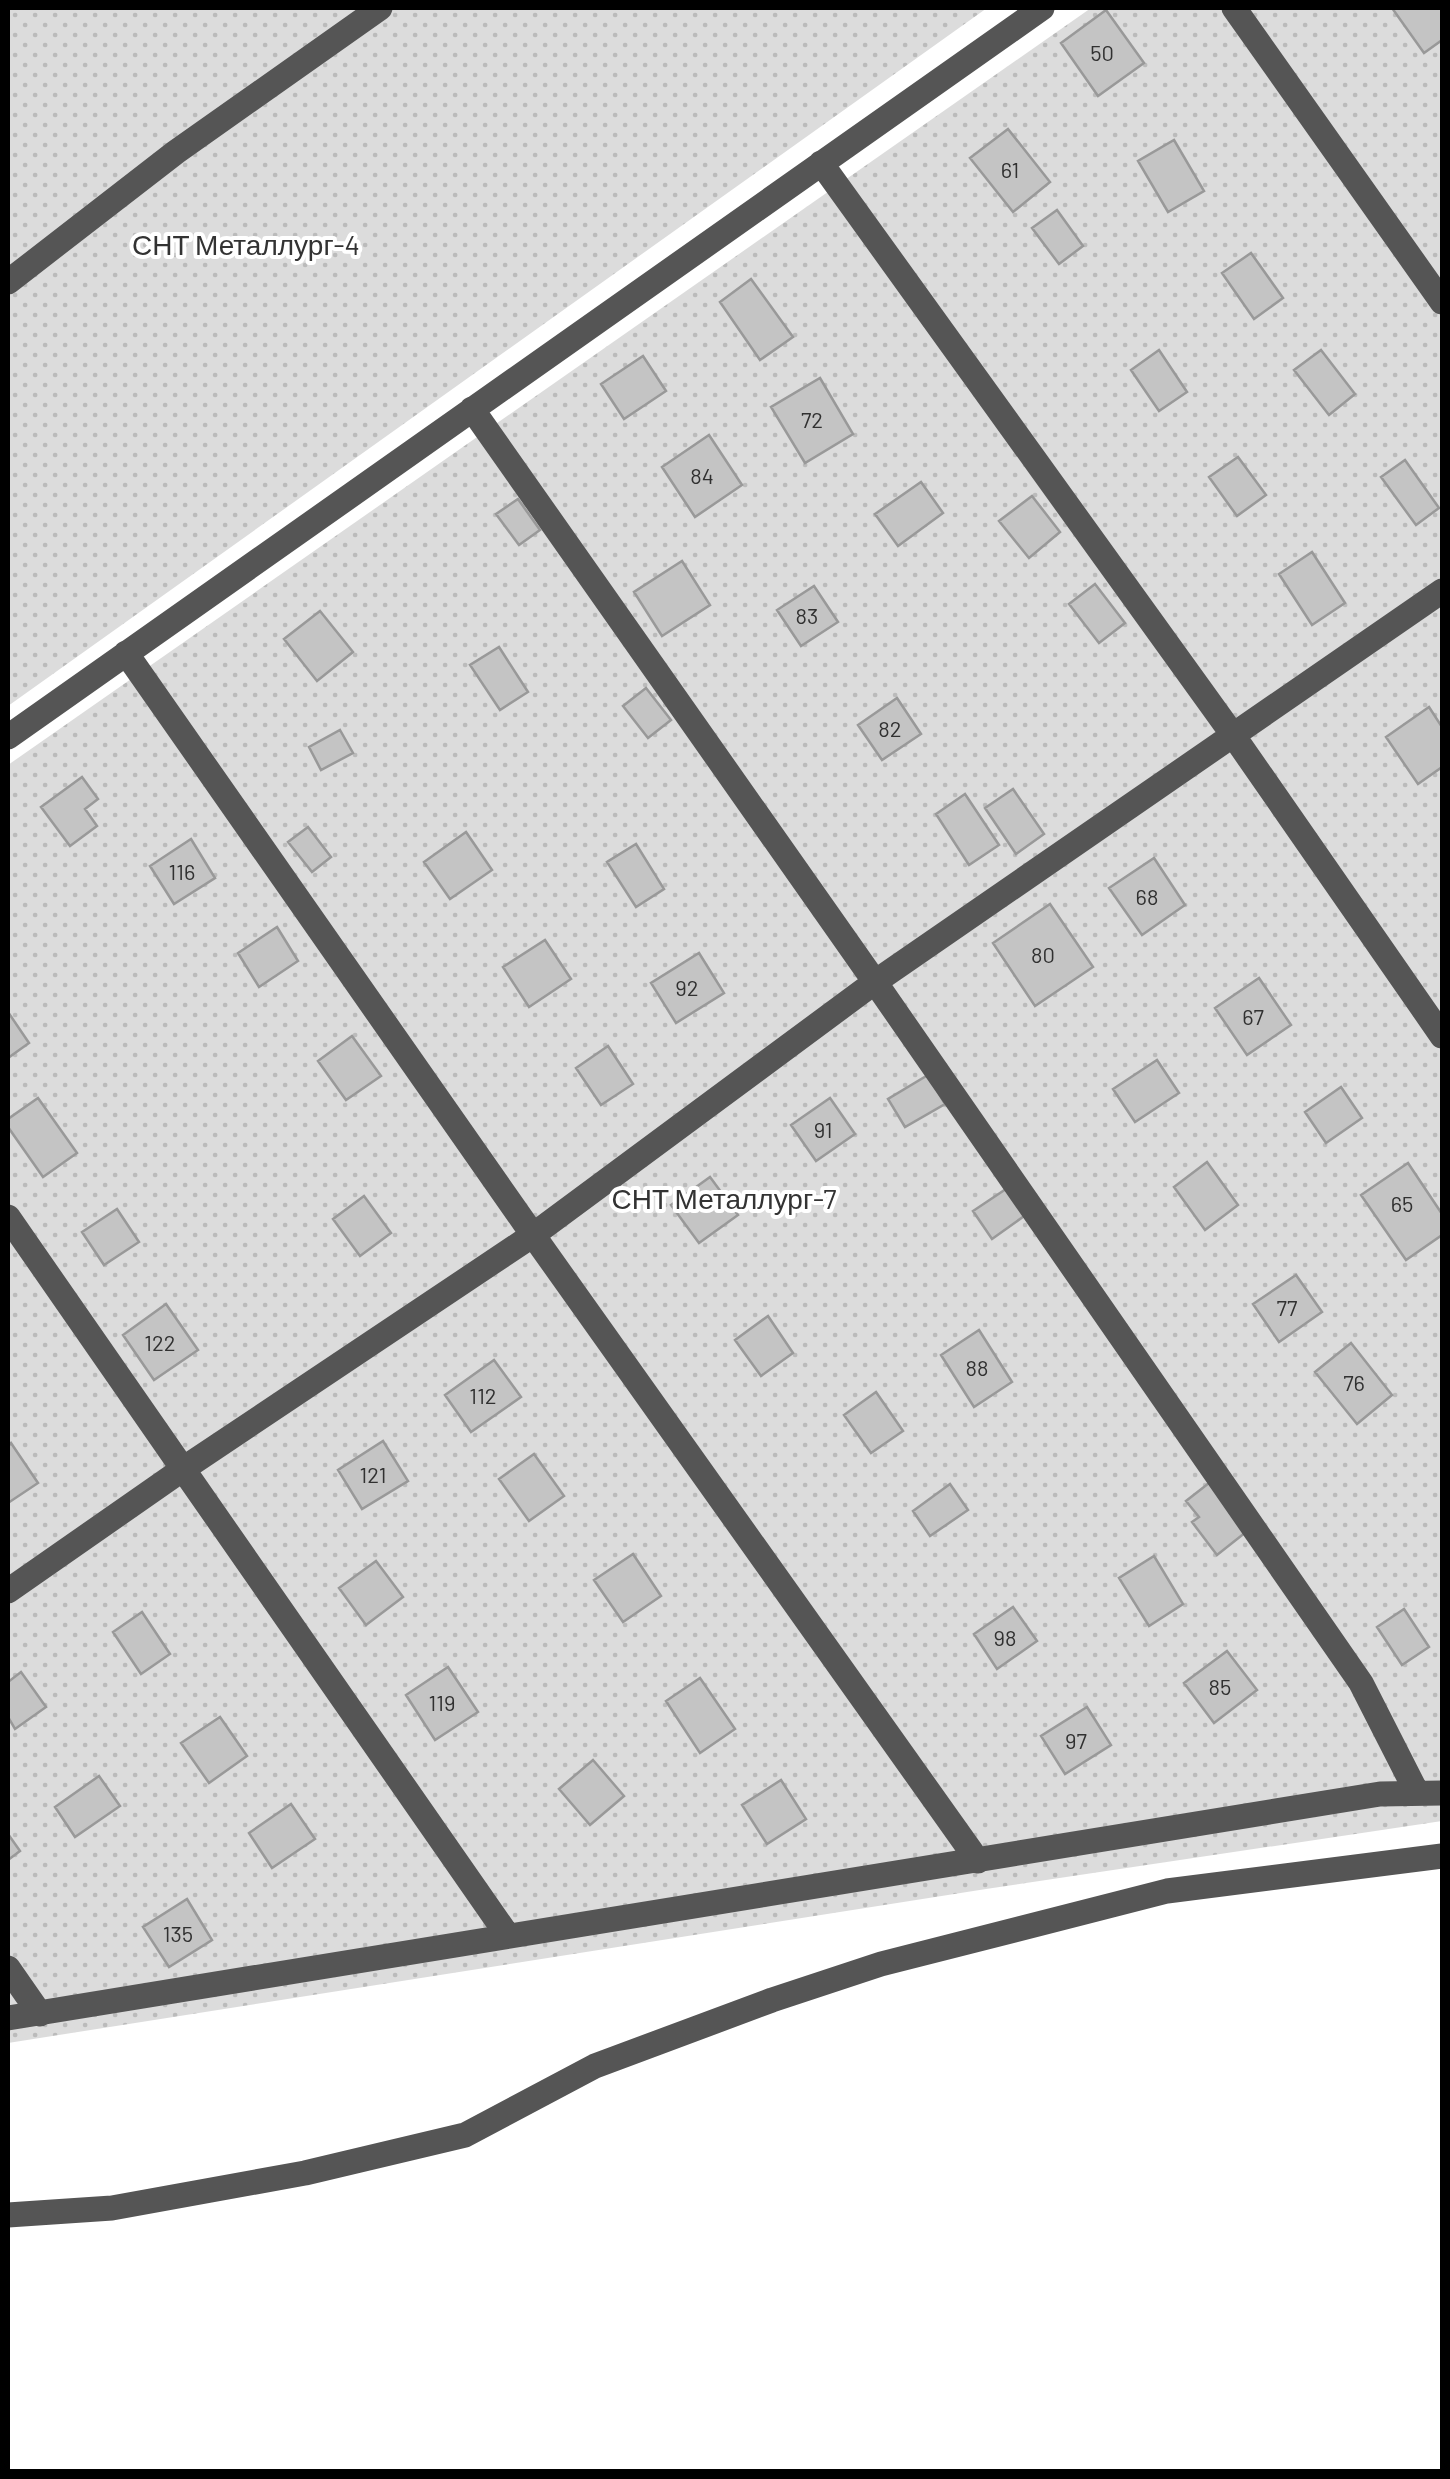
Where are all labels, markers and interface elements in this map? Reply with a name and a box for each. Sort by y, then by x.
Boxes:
house number: 50 [1090,39,1114,65]
house number: 61 [1001,156,1019,182]
park label: СНТ Металлург-4 [132,227,360,261]
house number: 72 [801,406,823,432]
house number: 84 [690,462,714,488]
house number: 83 [796,602,818,628]
house number: 82 [878,715,902,741]
house number: 116 [169,858,195,884]
house number: 68 [1136,883,1158,909]
house number: 80 [1031,941,1055,967]
house number: 92 [675,974,699,1000]
house number: 67 [1242,1003,1264,1029]
house number: 91 [814,1116,832,1142]
park label: СНТ Металлург-7 [611,1181,837,1215]
house number: 65 [1391,1190,1413,1216]
house number: 77 [1277,1294,1297,1320]
house number: 122 [144,1329,176,1355]
house number: 88 [966,1354,988,1380]
house number: 76 [1343,1369,1365,1395]
house number: 112 [469,1382,497,1408]
house number: 121 [360,1461,386,1487]
house number: 98 [994,1624,1016,1650]
house number: 85 [1209,1673,1231,1699]
house number: 119 [429,1689,455,1715]
house number: 97 [1065,1727,1087,1753]
house number: 135 [163,1920,193,1946]

